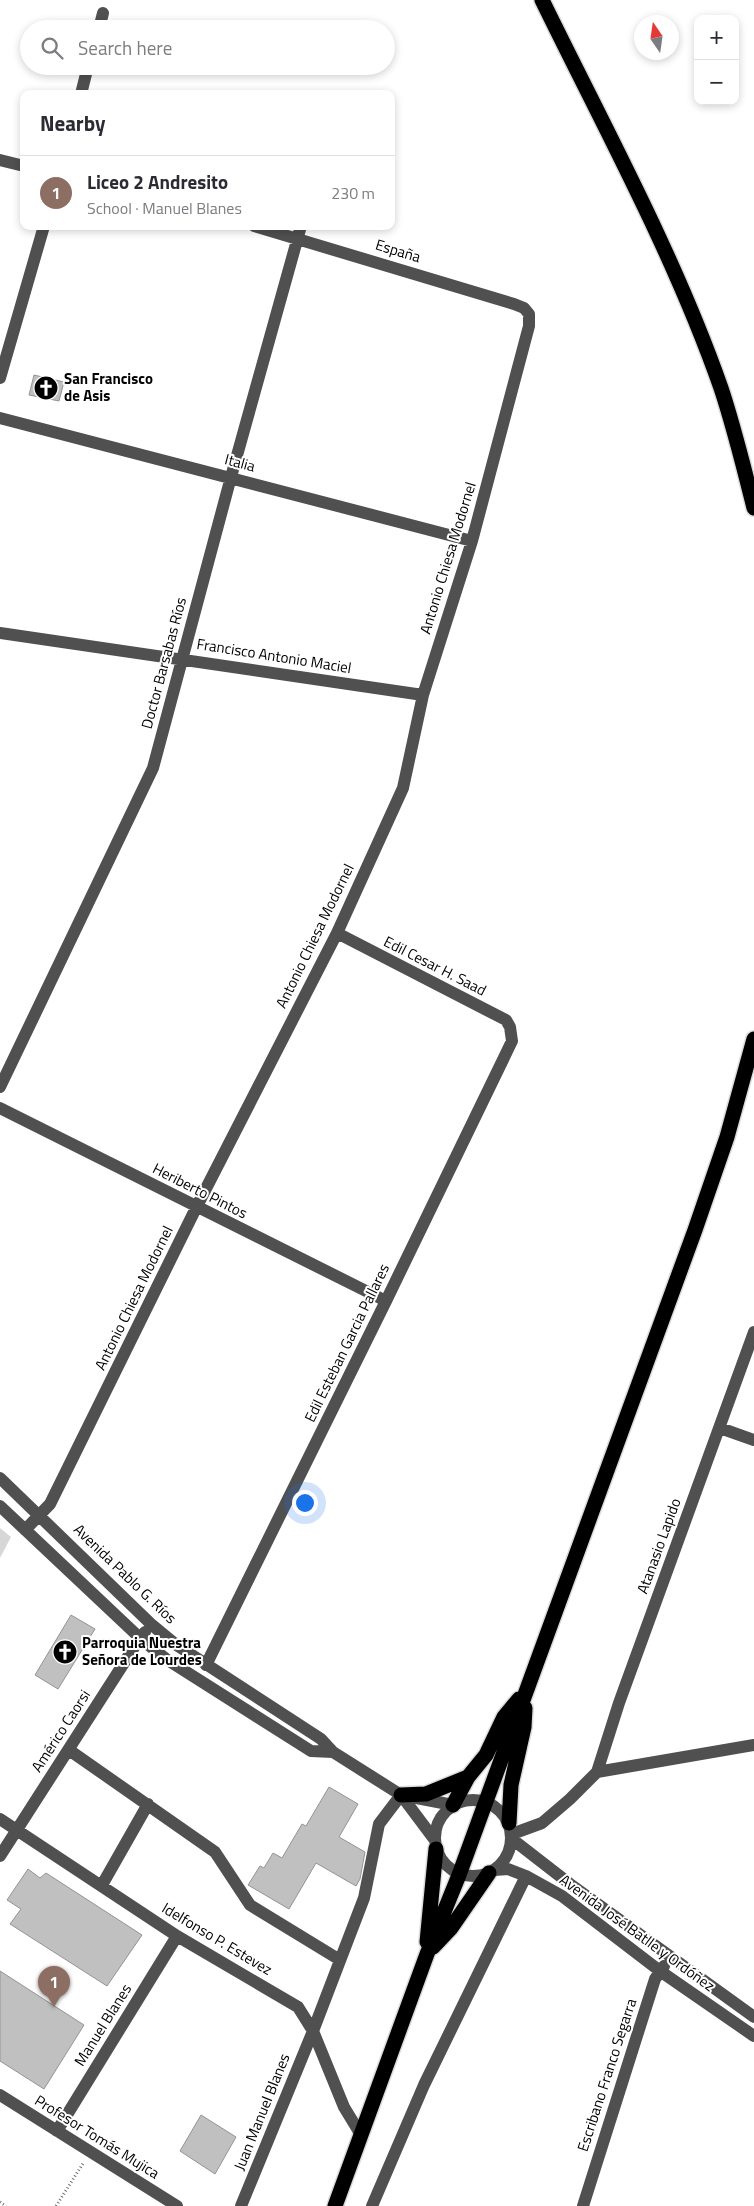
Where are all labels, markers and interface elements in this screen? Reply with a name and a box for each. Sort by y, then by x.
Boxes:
north arrow [634,15,679,60]
map controls [694,15,739,105]
button: + [694,15,739,60]
search box [20,20,395,75]
text: Search here [78,33,172,62]
icon: search [38,34,66,62]
button: − [694,60,739,105]
text: Nearby [40,107,105,139]
text: Liceo 2 Andresito [87,167,228,196]
text: 1 [52,181,60,205]
text: 230 m [331,181,375,205]
text: School · Manuel Blanes [87,196,242,220]
street label: España [373,233,424,268]
place label: San Francisco de Asis [64,367,153,407]
church icon: San Francisco de Asis [33,375,59,401]
street label: Italia [222,447,258,478]
street label: Antonio Chiesa Modornel [413,479,482,637]
street label: Doctor Barsabas Ríos [135,595,192,731]
street label: Francisco Antonio Maciel [195,632,353,679]
street label: Antonio Chiesa Modornel [270,860,360,1012]
street label: Edil Cesar H. Saad [380,930,491,1001]
street label: Heriberto Pintos [149,1157,252,1224]
street label: Antonio Chiesa Modornel [89,1222,179,1374]
street label: Edil Esteban Garcia Pallares [298,1260,395,1426]
your location [292,1490,318,1516]
street label: Atanasio Lapido [631,1495,687,1597]
street label: Avenida Pablo G. Ríos [69,1518,182,1629]
place label: Parroquia Nuestra Señora de Lourdes [82,1631,202,1671]
church icon: Parroquia Nuestra Señora de Lourdes [52,1639,78,1665]
street label: Américo Caorsi [25,1685,96,1777]
street label: Avenida José Batlle y Ordóñez [555,1868,720,1997]
street label: Idelfonso P. Estevez [158,1896,277,1981]
pin: 1 [38,1966,70,2007]
street label: Manuel Blanes [68,1979,137,2070]
street label: Escribano Franco Segarra [571,1995,642,2154]
street label: Juan Manuel Blanes [228,2050,296,2174]
street label: Profesor Tomás Mujica [30,2089,165,2185]

